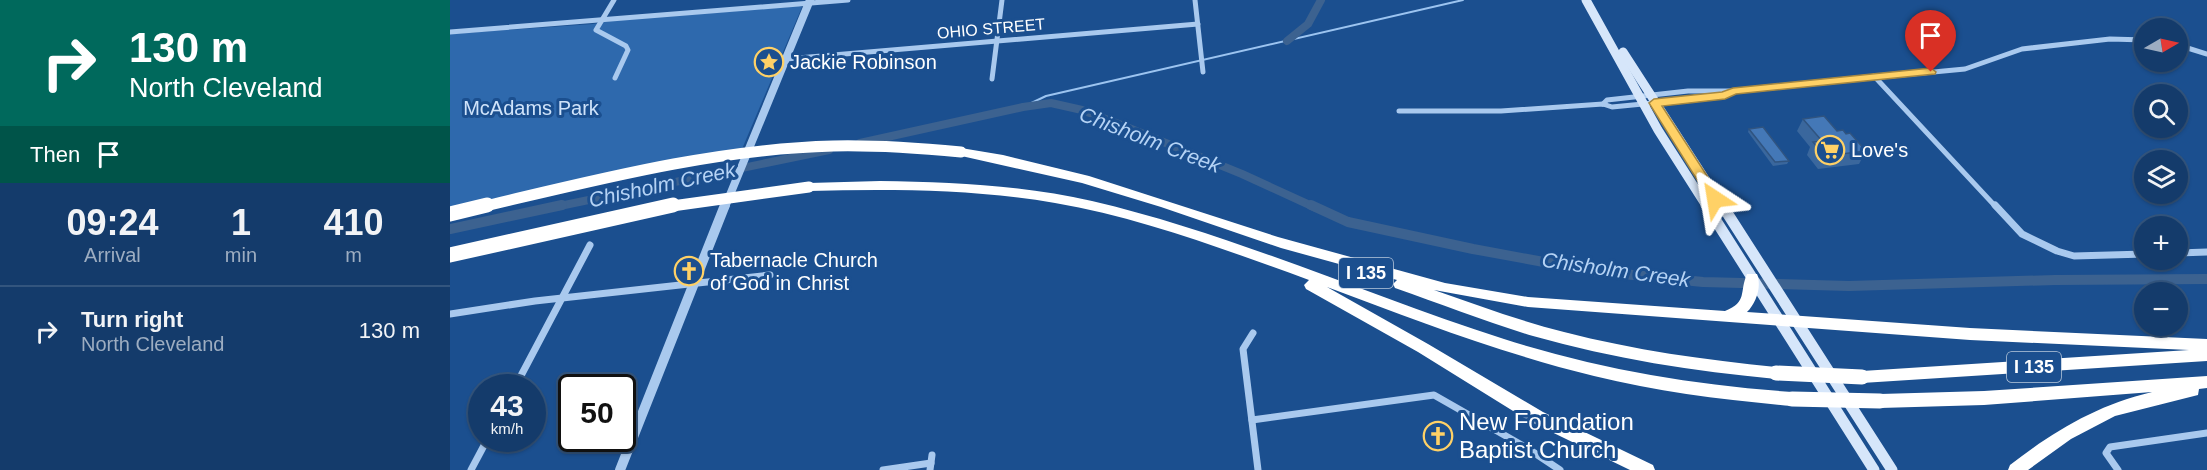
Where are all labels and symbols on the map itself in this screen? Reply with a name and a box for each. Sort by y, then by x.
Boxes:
pin [1905,10,1956,72]
street label: OHIO STREET [936,15,1046,42]
north arrow [2134,18,2188,72]
place icon: Jackie Robinson [753,46,785,78]
place label: Jackie Robinson [790,51,937,73]
park label: McAdams Park [463,97,600,119]
water label: Chisholm Creek [1076,102,1225,178]
supermarket icon: Love's [1814,134,1846,166]
place label: Love's [1851,139,1908,161]
water label: Chisholm Creek [586,157,739,211]
position arrow [1683,167,1747,231]
water label: Chisholm Creek [1541,248,1693,291]
place label: Tabernacle Church of God in Christ [710,249,878,294]
church icon: Tabernacle Church of God in Christ [673,255,705,287]
road number: I 135 [1339,258,1393,288]
road number: I 135 [2007,352,2061,382]
speed limit sign: 50 [558,374,636,452]
place label: New Foundation Baptist Church [1459,408,1634,463]
church icon: New Foundation Baptist Church [1422,420,1454,452]

